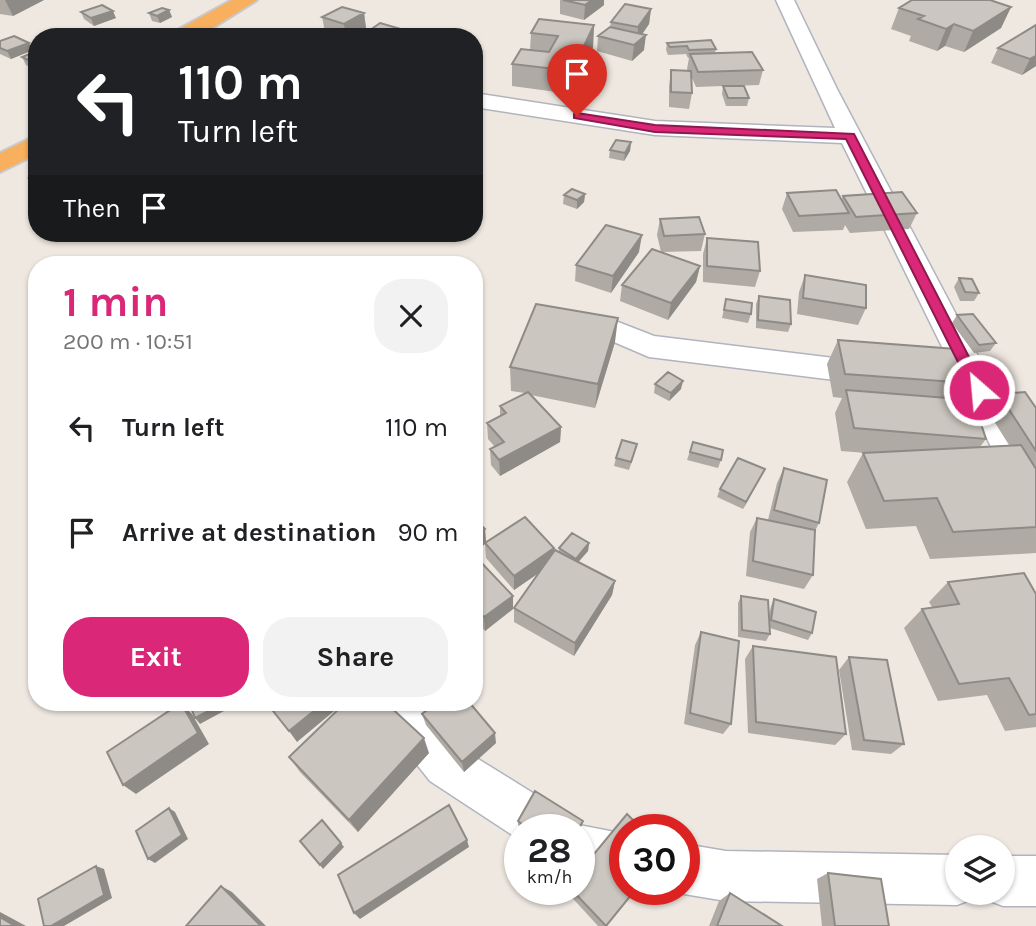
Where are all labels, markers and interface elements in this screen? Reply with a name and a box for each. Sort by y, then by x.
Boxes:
pin [547,44,607,116]
text: 110 m [178,54,303,111]
icon: arrive [558,55,596,93]
icon: left [63,56,154,147]
text: Turn left [178,113,298,150]
icon: arrive [135,189,173,227]
text: Then [63,193,121,224]
text: 1 min [63,277,168,327]
button: close [374,279,448,353]
text: 200 m · 10:51 [63,328,193,355]
position arrow [942,353,1016,427]
icon: left [63,409,101,447]
text: Turn left [122,412,224,443]
text: 110 m [385,412,448,443]
icon: arrive [63,514,101,552]
text: Arrive at destination [122,517,376,548]
text: 90 m [397,517,458,548]
button: Exit [63,617,249,697]
button: Share [263,617,448,697]
speed limit sign: 30 [609,814,700,905]
text: 28 [528,830,571,871]
map controls [945,835,1015,905]
button: layers [945,835,1015,905]
text: km/h [527,866,572,888]

